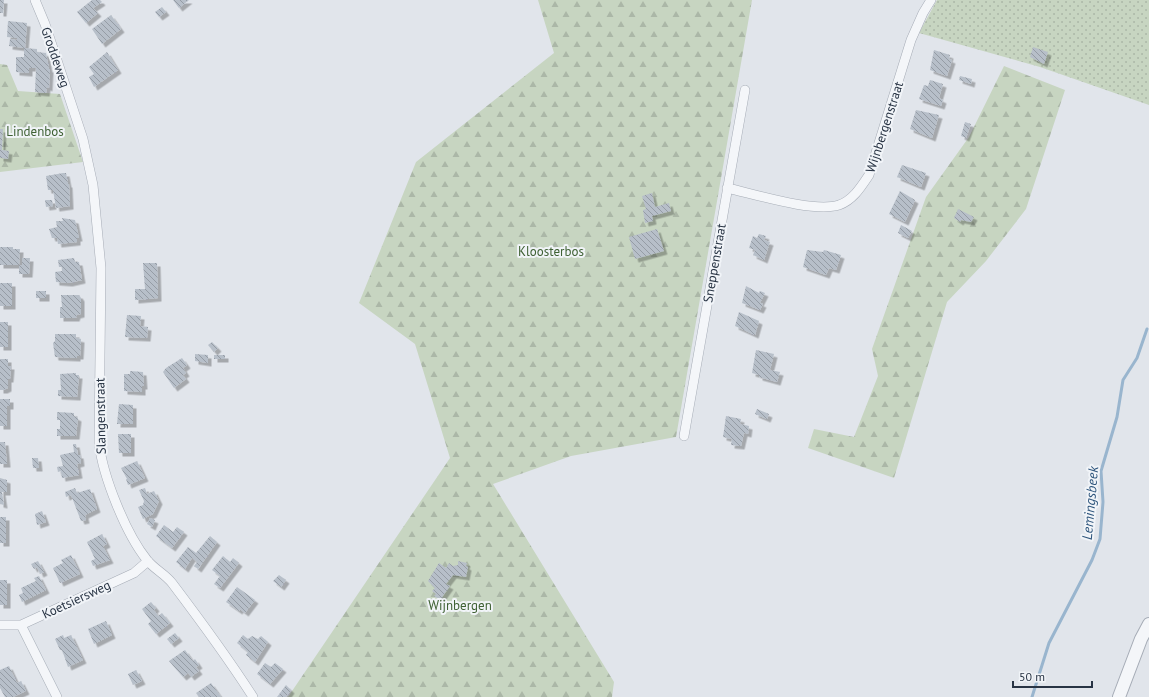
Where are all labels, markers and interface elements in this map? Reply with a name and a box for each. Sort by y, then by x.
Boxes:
street label: Groddeweg [37,25,74,90]
street label: Wijnbergenstraat [862,79,907,175]
park label: Lindenbos [6,123,64,140]
street label: Sneppenstraat [699,222,730,304]
park label: Kloosterbos [518,243,584,260]
street label: Slangenstraat [91,377,110,454]
water label: Lemingsbeek [1078,465,1102,540]
street label: Koetsiersweg [39,576,113,623]
park label: Wijnbergen [428,597,492,614]
scale bar [1013,663,1092,689]
text: 50 m [1019,669,1045,684]

